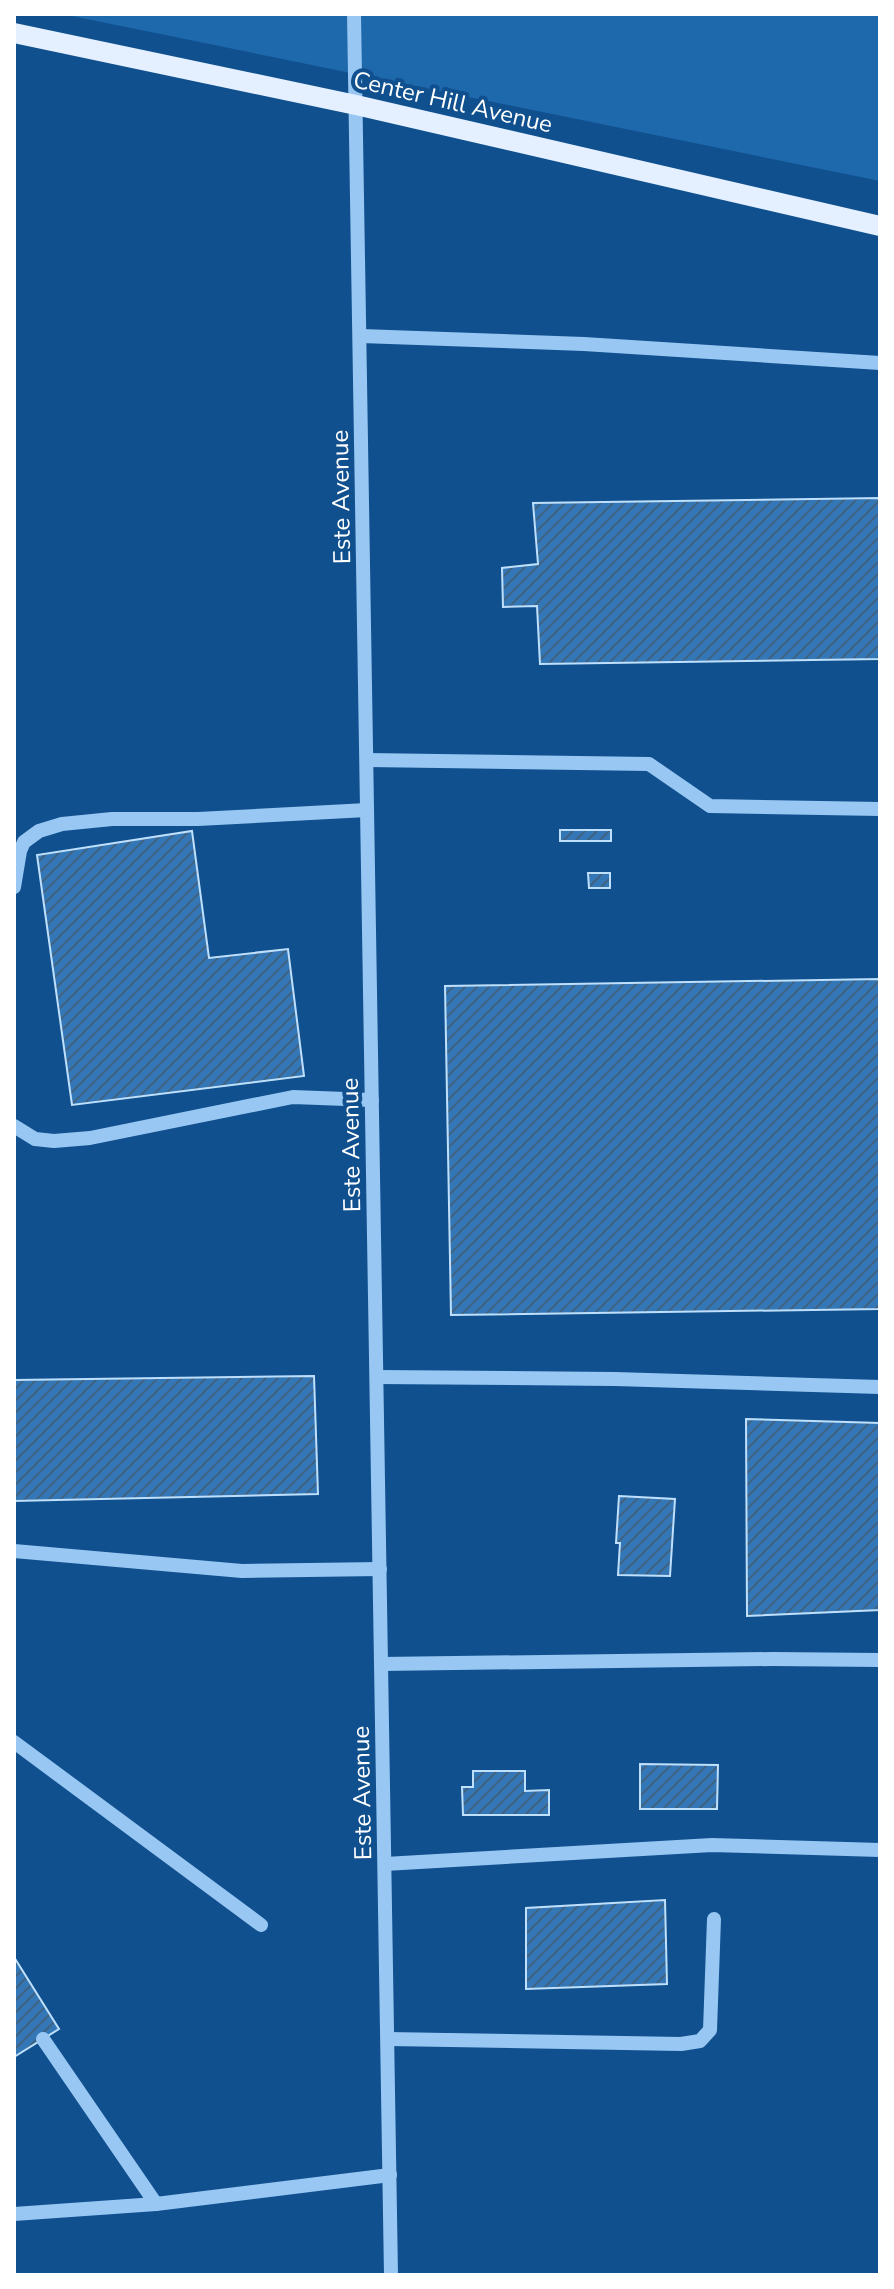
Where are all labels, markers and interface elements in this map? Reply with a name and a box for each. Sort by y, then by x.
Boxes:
street label: Center Hill Avenue [350,64,556,140]
street label: Este Avenue [324,430,358,564]
street label: Este Avenue [334,1078,368,1212]
street label: Este Avenue [345,1726,379,1860]

